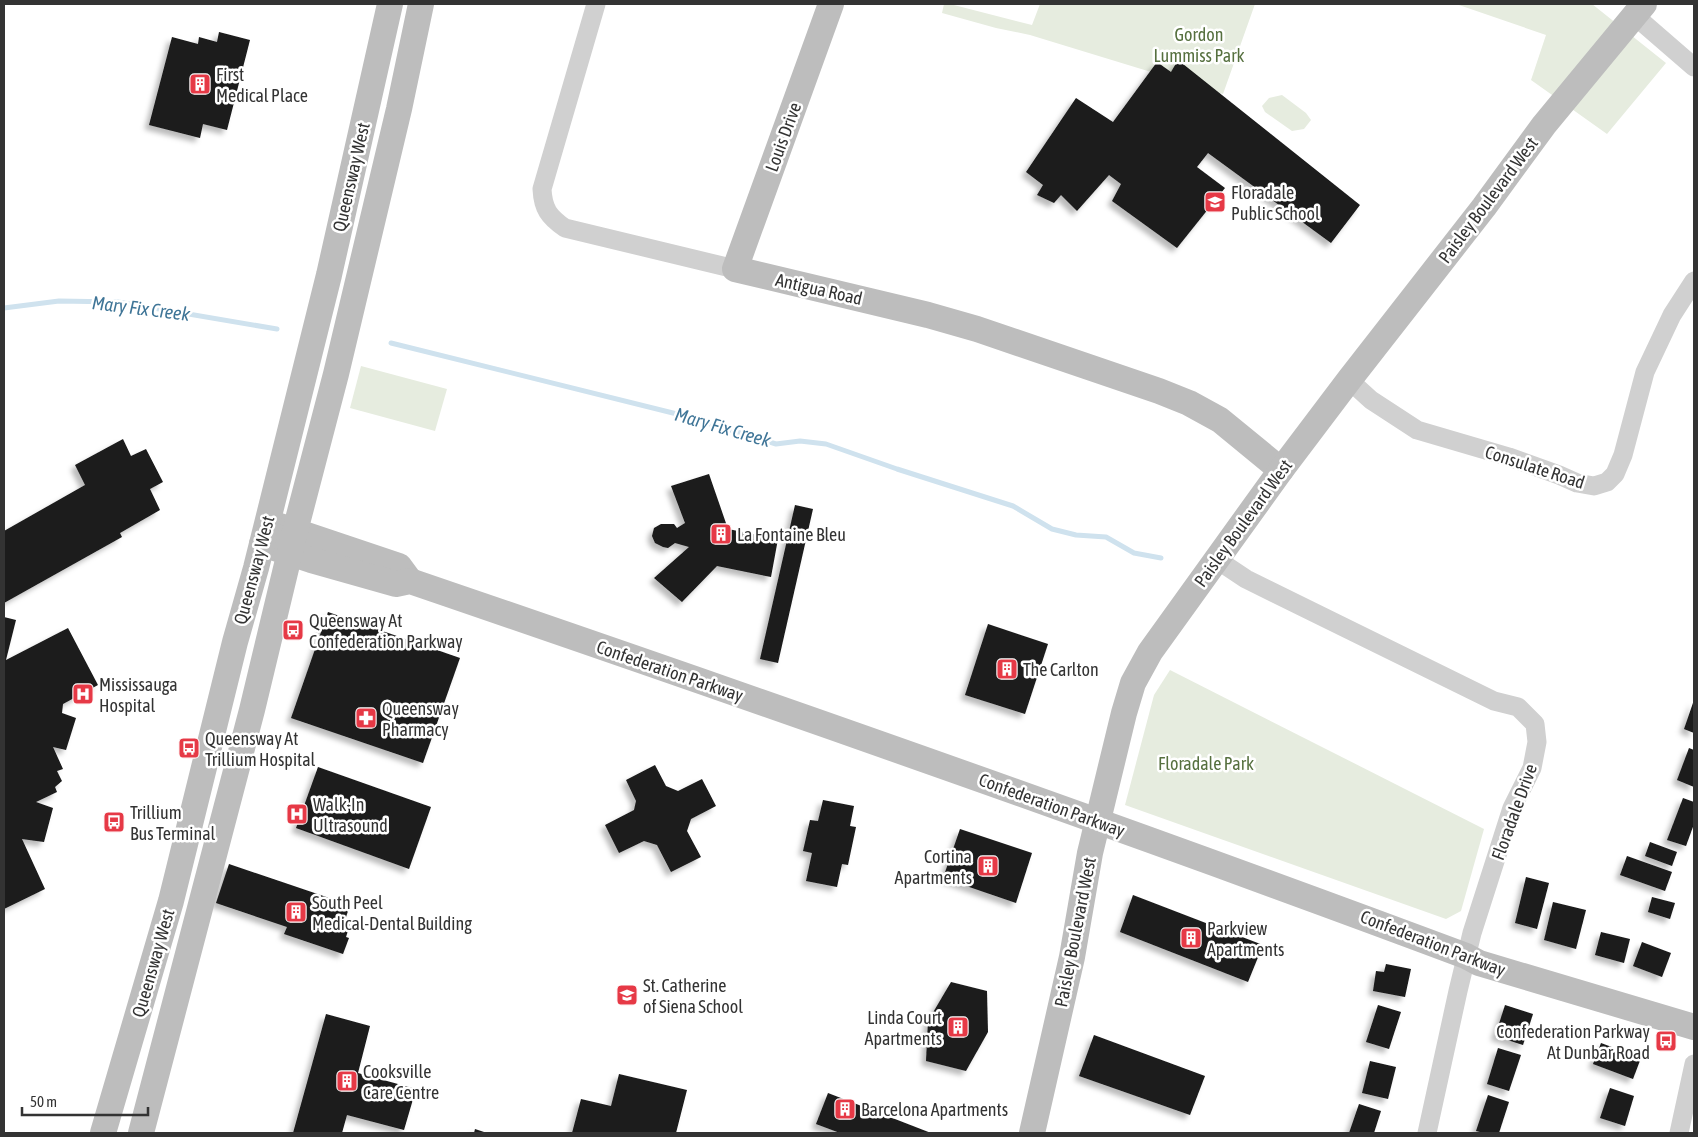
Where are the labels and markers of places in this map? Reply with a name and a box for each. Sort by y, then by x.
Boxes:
place label: First Medical Place [216,64,308,106]
building icon: First Medical Place [188,72,212,96]
place label: Floradale Public School [1231,182,1320,224]
school or university icon: Floradale Public School [1203,190,1227,214]
building icon: La Fontaine Bleu [709,522,733,546]
place label: La Fontaine Bleu [737,524,846,545]
place label: Queensway At Confederation Parkway [309,610,463,652]
bus stop icon: Queensway At Confederation Parkway [281,618,305,642]
building icon: The Carlton [995,657,1019,681]
place label: The Carlton [1023,659,1099,680]
place label: Mississauga Hospital [99,674,178,716]
hospital icon: Mississauga Hospital [71,682,95,706]
place label: Queensway Pharmacy [382,698,459,740]
pharmacy icon: Queensway Pharmacy [354,706,378,730]
place label: Queensway At Trillium Hospital [205,728,316,770]
bus stop icon: Queensway At Trillium Hospital [177,736,201,760]
place label: Walk-In Ultrasound [313,794,388,836]
place label: Trillium Bus Terminal [130,802,216,844]
hospital icon: Walk-In Ultrasound [285,802,309,826]
bus stop icon: Trillium Bus Terminal [102,810,126,834]
place label: Cortina Apartments [895,846,972,888]
building icon: Cortina Apartments [976,854,1000,878]
place label: South Peel Medical-Dental Building [312,892,472,934]
building icon: South Peel Medical-Dental Building [284,900,308,924]
place label: Parkview Apartments [1207,918,1284,960]
building icon: Parkview Apartments [1179,926,1203,950]
place label: St. Catherine of Siena School [643,975,743,1017]
school or university icon: St. Catherine of Siena School [615,983,639,1007]
place label: Linda Court Apartments [865,1007,942,1049]
building icon: Linda Court Apartments [946,1015,970,1039]
place label: Confederation Parkway At Dunbar Road [1496,1021,1650,1063]
bus stop icon: Confederation Parkway At Dunbar Road [1654,1029,1678,1053]
place label: Cooksville Care Centre [363,1061,439,1103]
building icon: Cooksville Care Centre [335,1069,359,1093]
building icon: Barcelona Apartments [833,1097,857,1121]
place label: Barcelona Apartments [861,1099,1008,1120]

